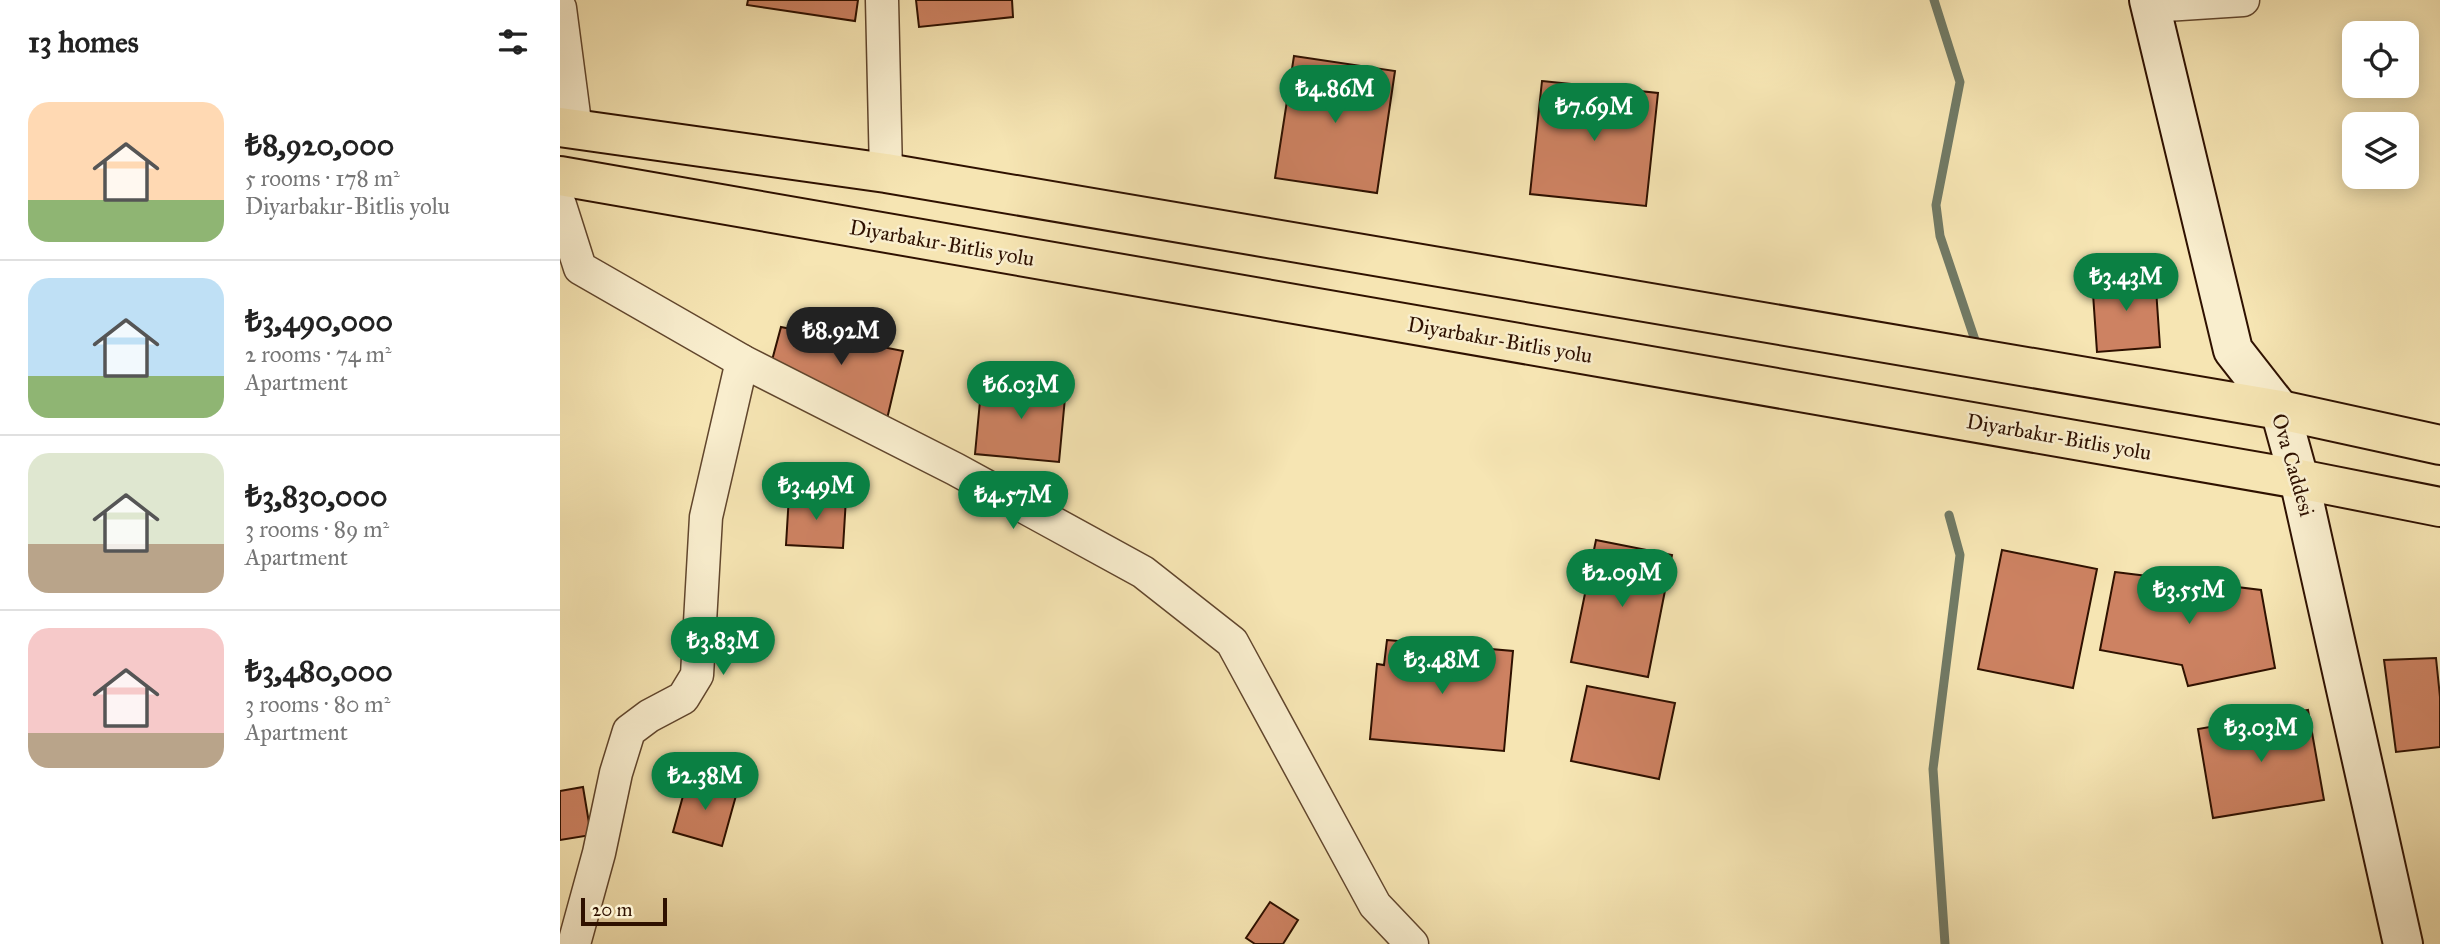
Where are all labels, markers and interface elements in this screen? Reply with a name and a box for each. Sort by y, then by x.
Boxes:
map controls [2342,21,2419,189]
button: locate [2342,21,2419,98]
icon: filters [494,23,532,61]
text: 13 homes [28,24,139,60]
pin: ₺4.86M [1278,66,1392,125]
text: ₺4.86M [1295,74,1375,102]
pin: ₺7.69M [1537,83,1651,143]
text: ₺7.69M [1555,92,1633,120]
button: layers [2342,112,2419,189]
text: ₺8,920,000 [245,127,394,163]
icon: home [84,130,168,214]
text: 5 rooms · 178 m² [245,164,400,192]
text: Diyarbakır-Bitlis yolu [245,192,450,220]
street label: Diyarbakır-Bitlis yolu [848,214,1036,272]
pin: ₺3.43M [2069,254,2183,313]
text: ₺3.43M [2089,262,2163,290]
text: ₺3,490,000 [245,303,393,339]
icon: home [84,306,168,390]
pin: ₺8.92M [784,308,898,367]
street label: Diyarbakır-Bitlis yolu [1406,311,1594,369]
text: ₺8.92M [802,316,880,344]
text: 2 rooms · 74 m² [245,340,391,368]
pin: ₺6.03M [964,362,1078,421]
text: Apartment [245,368,348,396]
text: ₺6.03M [983,370,1059,398]
street label: Diyarbakır-Bitlis yolu [1965,408,2153,466]
street label: Ova Caddesi [2266,411,2320,520]
pin: ₺3.49M [759,462,873,522]
text: ₺3.49M [778,471,854,499]
pin: ₺4.57M [956,472,1070,531]
text: ₺3,830,000 [245,478,387,514]
text: ₺4.57M [974,480,1052,508]
icon: home [84,481,168,565]
text: 3 rooms · 89 m² [245,515,389,543]
text: Apartment [245,543,348,571]
pin: ₺2.09M [1565,550,1679,609]
text: ₺2.09M [1582,558,1662,586]
pin: ₺3.55M [2132,566,2246,626]
text: ₺3.55M [2153,575,2225,603]
pin: ₺3.83M [666,618,780,677]
text: ₺3.83M [687,626,759,654]
pin: ₺3.48M [1385,636,1499,696]
text: ₺3.48M [1404,645,1480,673]
text: ₺3,480,000 [245,653,393,689]
icon: home [84,656,168,740]
text: 3 rooms · 80 m² [245,690,390,718]
pin: ₺3.03M [2204,704,2318,764]
text: ₺3.03M [2224,713,2298,741]
text: Apartment [245,718,348,746]
pin: ₺2.38M [648,752,762,812]
text: ₺2.38M [668,761,742,789]
scale bar [581,895,667,927]
text: 20 m [592,898,633,921]

